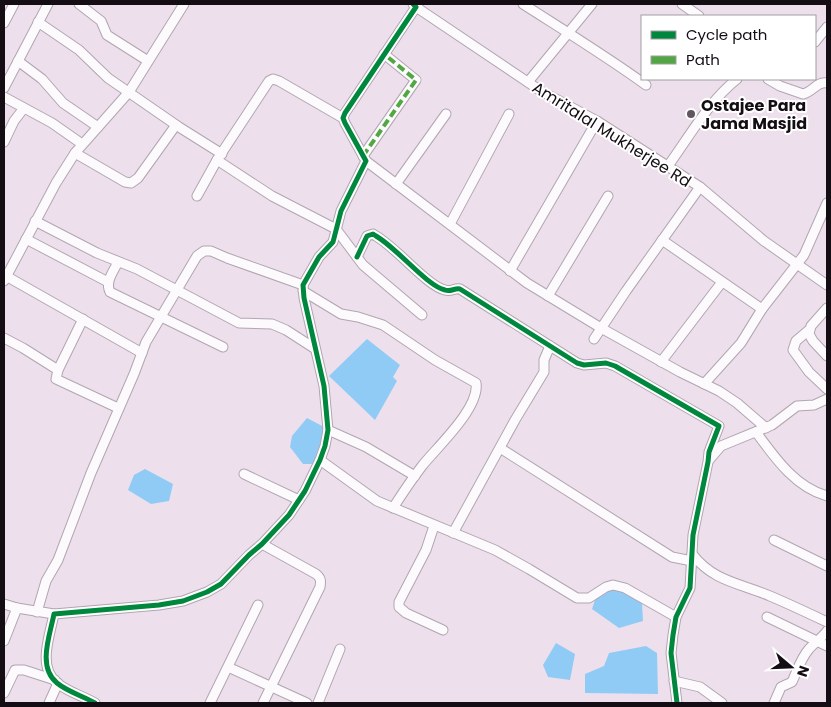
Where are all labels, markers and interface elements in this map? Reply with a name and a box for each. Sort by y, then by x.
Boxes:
legend [641,15,816,80]
text: Cycle path [686,24,767,45]
text: Path [686,49,720,70]
street label: Amritalal Mukherjee Rd [528,76,696,193]
place label: Ostajee Para Jama Masjid [701,94,807,135]
marker: Ostajee Para Jama Masjid [685,108,697,120]
north arrow [766,642,816,692]
text: N [792,663,814,679]

